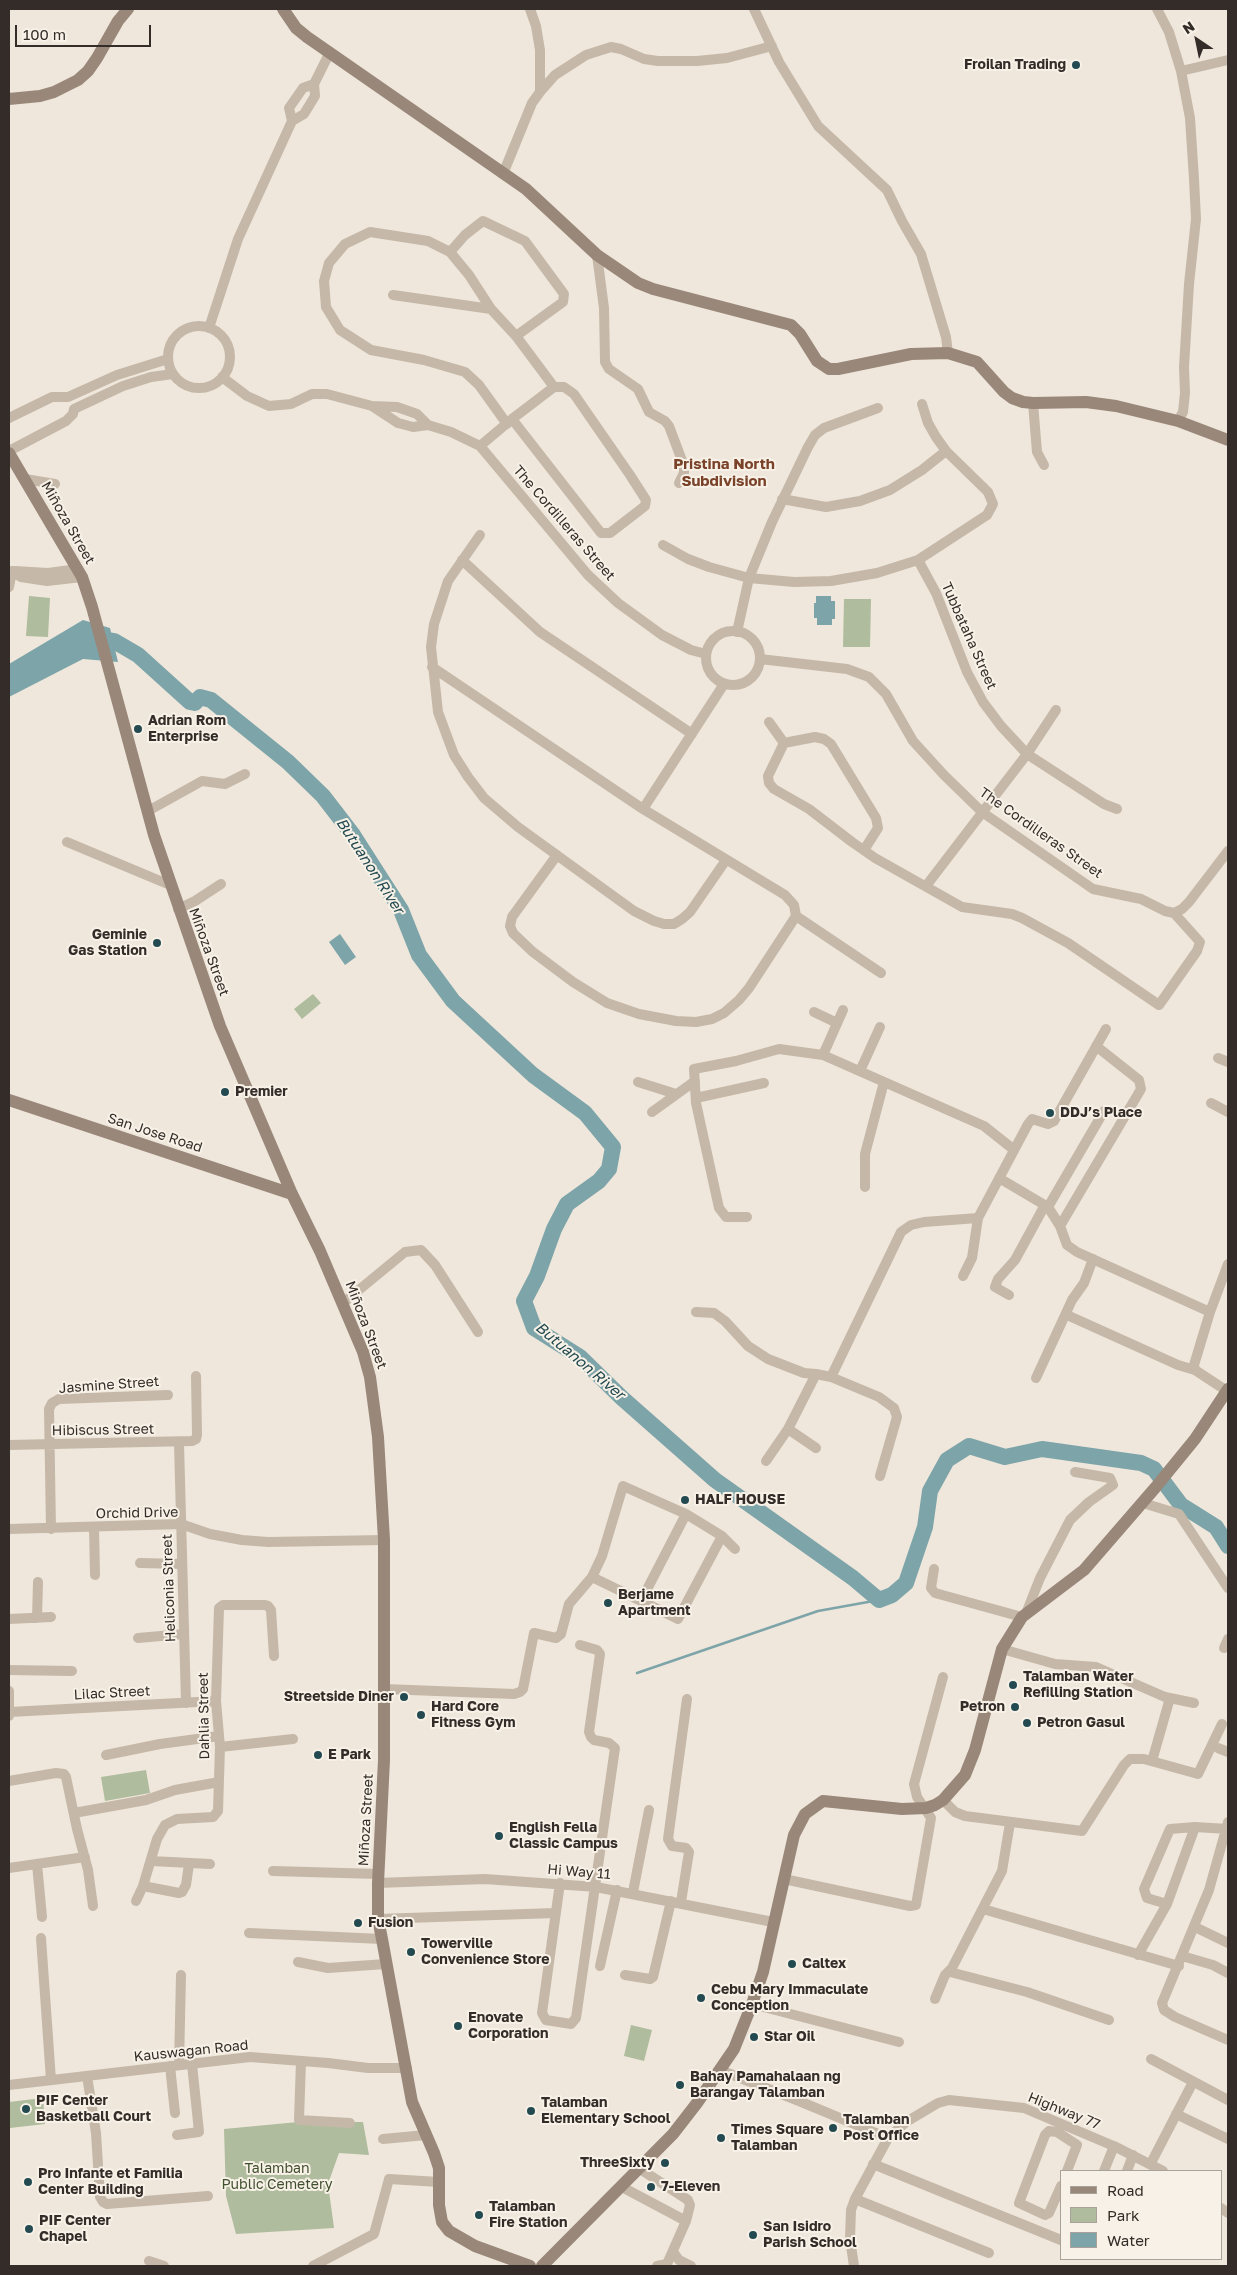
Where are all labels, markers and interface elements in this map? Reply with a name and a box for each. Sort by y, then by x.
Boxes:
scale bar [18,15,154,47]
north arrow [1172,15,1222,65]
text: N [1179,17,1197,37]
text: 100 m [23,25,66,43]
place label: Froilan Trading [964,57,1066,73]
marker: Froilan Trading [1070,59,1082,71]
district label: Pristina North Subdivision [673,455,775,490]
street label: The Cordilleras Street [509,462,619,584]
street label: Miñoza Street [38,479,98,567]
street label: Tubbataha Street [938,580,1000,692]
place label: Adrian Rom Enterprise [148,713,226,746]
marker: Adrian Rom Enterprise [132,723,144,735]
street label: The Cordilleras Street [976,784,1106,882]
water label: Butuanon River [332,815,408,917]
street label: Miñoza Street [185,906,233,998]
place label: Geminie Gas Station [68,927,147,960]
marker: Geminie Gas Station [151,937,163,949]
place label: Premier [235,1084,288,1100]
marker: Premier [219,1086,231,1098]
place label: DDJ’s Place [1060,1105,1142,1121]
marker: DDJ’s Place [1044,1107,1056,1119]
street label: San Jose Road [106,1110,204,1156]
street label: Miñoza Street [342,1279,390,1371]
water label: Butuanon River [532,1319,628,1403]
street label: Jasmine Street [58,1373,160,1397]
street label: Hibiscus Street [52,1421,154,1439]
place label: HALF HOUSE [695,1492,785,1508]
marker: HALF HOUSE [679,1494,691,1506]
street label: Orchid Drive [96,1504,178,1522]
street label: Heliconia Street [159,1534,179,1642]
place label: Berjame Apartment [618,1587,691,1620]
marker: Berjame Apartment [602,1597,614,1609]
place label: Talamban Water Refilling Station [1023,1669,1134,1701]
street label: Dahlia Street [195,1672,213,1760]
marker: Talamban Water Refilling Station [1007,1679,1019,1691]
street label: Lilac Street [73,1683,151,1703]
place label: Streetside Diner [284,1689,394,1705]
marker: Streetside Diner [398,1691,410,1703]
place label: Hard Core Fitness Gym [431,1699,516,1731]
place label: Petron [960,1699,1005,1715]
marker: Petron [1009,1701,1021,1713]
marker: Hard Core Fitness Gym [415,1709,427,1721]
place label: Petron Gasul [1037,1715,1125,1731]
marker: Petron Gasul [1021,1717,1033,1729]
place label: E Park [328,1747,371,1763]
marker: E Park [312,1749,324,1761]
street label: Miñoza Street [355,1773,377,1867]
place label: English Fella Classic Campus [509,1820,618,1852]
marker: English Fella Classic Campus [493,1830,505,1842]
street label: Hi Way 11 [547,1861,611,1883]
place label: Fusion [368,1915,413,1931]
marker: Fusion [352,1917,364,1929]
place label: Towerville Convenience Store [421,1936,550,1968]
marker: Towerville Convenience Store [405,1946,417,1958]
place label: Caltex [802,1956,846,1972]
marker: Caltex [786,1958,798,1970]
place label: Cebu Mary Immaculate Conception [711,1982,868,2014]
marker: Cebu Mary Immaculate Conception [695,1992,707,2004]
place label: Enovate Corporation [468,2010,548,2042]
marker: Enovate Corporation [452,2020,464,2032]
place label: Star Oil [764,2029,815,2045]
marker: Star Oil [748,2031,760,2043]
street label: Kauswagan Road [133,2037,249,2065]
place label: Bahay Pamahalaan ng Barangay Talamban [690,2069,840,2102]
marker: Bahay Pamahalaan ng Barangay Talamban [674,2079,686,2091]
street label: Highway 77 [1025,2089,1103,2133]
place label: PIF Center Basketball Court [36,2093,151,2126]
place label: Talamban Elementary School [541,2095,670,2128]
marker: PIF Center Basketball Court [20,2103,32,2115]
marker: Talamban Elementary School [525,2105,537,2117]
place label: Talamban Post Office [843,2112,919,2144]
place label: Times Square Talamban [731,2122,824,2154]
marker: Talamban Post Office [827,2122,839,2134]
marker: Times Square Talamban [715,2132,727,2144]
place label: ThreeSixty [580,2155,655,2171]
marker: ThreeSixty [659,2157,671,2169]
park label: Talamban Public Cemetery [221,2161,333,2194]
place label: Pro Infante et Familia Center Building [38,2166,183,2198]
legend [1060,2170,1222,2260]
marker: Pro Infante et Familia Center Building [22,2176,34,2188]
place label: 7-Eleven [661,2179,720,2195]
marker: 7-Eleven [645,2181,657,2193]
text: Road [1107,2181,1144,2199]
place label: Talamban Fire Station [489,2199,567,2232]
text: Park [1107,2206,1139,2224]
marker: Talamban Fire Station [473,2209,485,2221]
place label: PIF Center Chapel [39,2213,111,2246]
place label: San Isidro Parish School [763,2219,857,2252]
marker: PIF Center Chapel [23,2223,35,2235]
marker: San Isidro Parish School [747,2229,759,2241]
text: Water [1107,2231,1150,2249]

